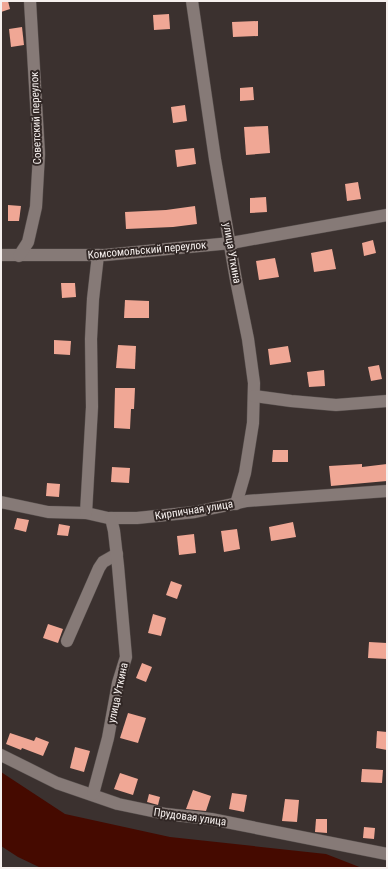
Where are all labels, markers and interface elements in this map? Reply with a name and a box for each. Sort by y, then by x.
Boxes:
street label: Советский переулок [28,71,44,165]
street label: улица Уткина [220,222,244,284]
street label: Комсомольский переулок [87,238,207,262]
street label: Кирпичная улица [154,497,234,523]
street label: улица Уткина [105,662,131,724]
street label: Прудовая улица [153,805,227,829]

